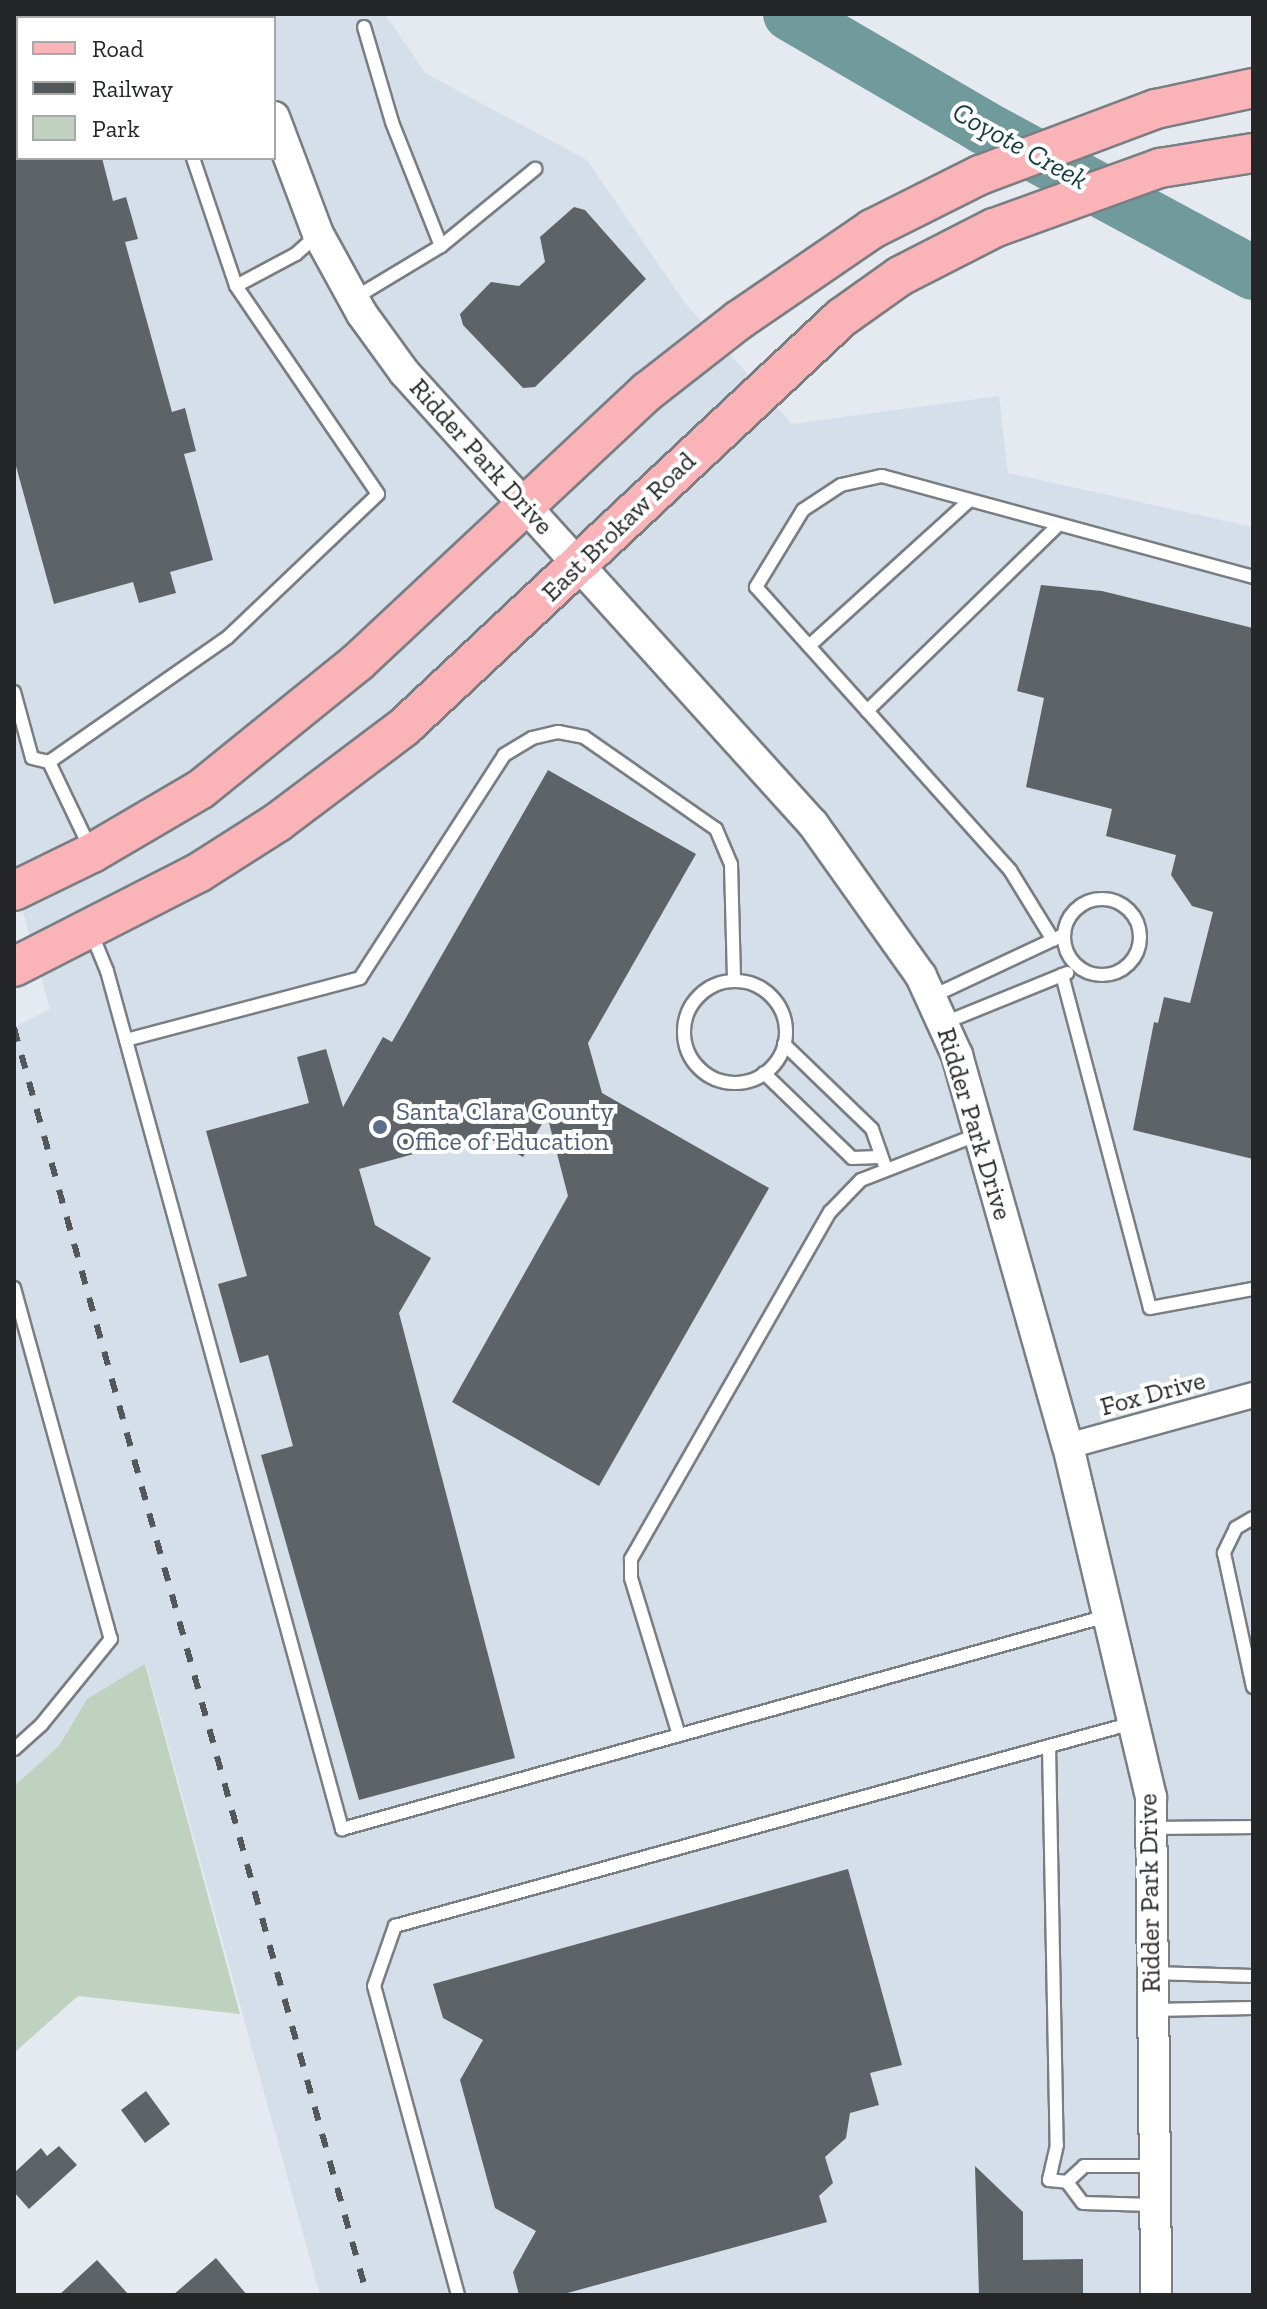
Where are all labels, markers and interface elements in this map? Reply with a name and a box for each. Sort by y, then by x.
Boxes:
legend [16,16,276,160]
text: Road [92,34,144,63]
text: Railway [92,74,173,103]
water label: Coyote Creek [947,95,1093,197]
text: Park [92,114,140,143]
street label: Ridder Park Drive [403,372,559,542]
street label: East Brokaw Road [535,446,703,608]
street label: Ridder Park Drive [930,1024,1018,1224]
place label: Santa Clara County Office of Education [396,1096,614,1158]
marker: Santa Clara County Office of Education [371,1118,389,1136]
street label: Fox Drive [1097,1365,1209,1423]
street label: Ridder Park Drive [1133,1793,1167,1993]

